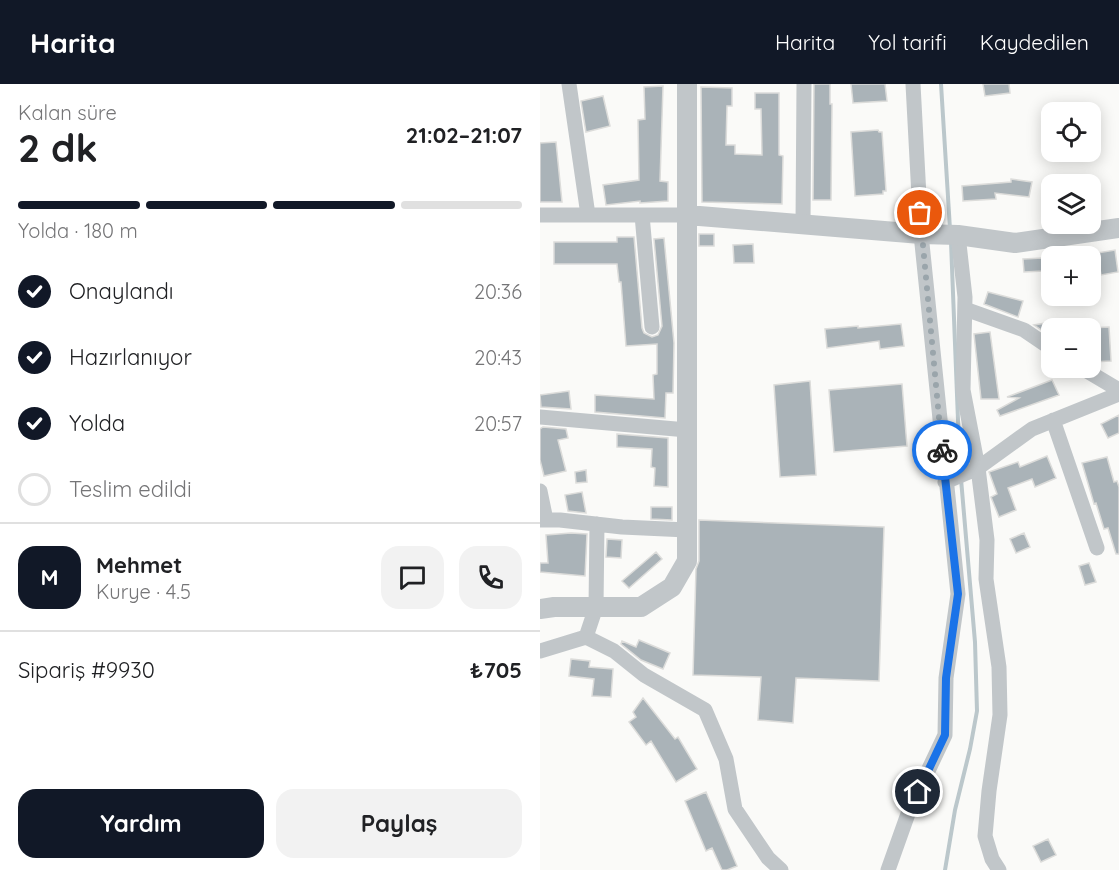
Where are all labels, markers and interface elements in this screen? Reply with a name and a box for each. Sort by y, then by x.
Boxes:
text: Harita [30,25,116,60]
text: Harita [775,29,835,55]
text: Yol tarifi [868,29,947,55]
text: Kaydedilen [980,29,1089,55]
text: Kalan süre [18,100,117,125]
map controls [1041,102,1101,378]
button: locate [1041,102,1101,162]
text: 21:02–21:07 [406,121,522,149]
text: 2 dk [18,123,98,172]
button: layers [1041,174,1101,234]
pin [894,187,945,238]
icon: bag [903,196,936,229]
text: Yolda · 180 m [18,218,138,243]
button: + [1041,246,1101,306]
icon: check [18,275,51,308]
text: Onaylandı [69,277,174,305]
text: 20:36 [474,279,522,304]
button: − [1041,318,1101,378]
icon: check [18,341,51,374]
text: Hazırlanıyor [69,343,192,371]
text: 20:43 [474,345,522,370]
icon: check [18,407,51,440]
text: Yolda [69,409,125,437]
text: 20:57 [474,411,522,436]
courier [912,420,972,480]
icon: bike [926,434,959,467]
text: Teslim edildi [69,475,192,503]
button: chat [381,546,444,609]
button: phone [459,546,522,609]
text: Mehmet [96,551,182,579]
text: M [40,563,59,591]
text: Kurye · 4.5 [96,579,191,604]
text: Sipariş #9930 [18,656,155,684]
text: ₺705 [470,656,522,684]
pin [892,766,943,817]
icon: home [901,775,934,808]
button: Yardım [18,789,264,858]
button: Paylaş [276,789,522,858]

